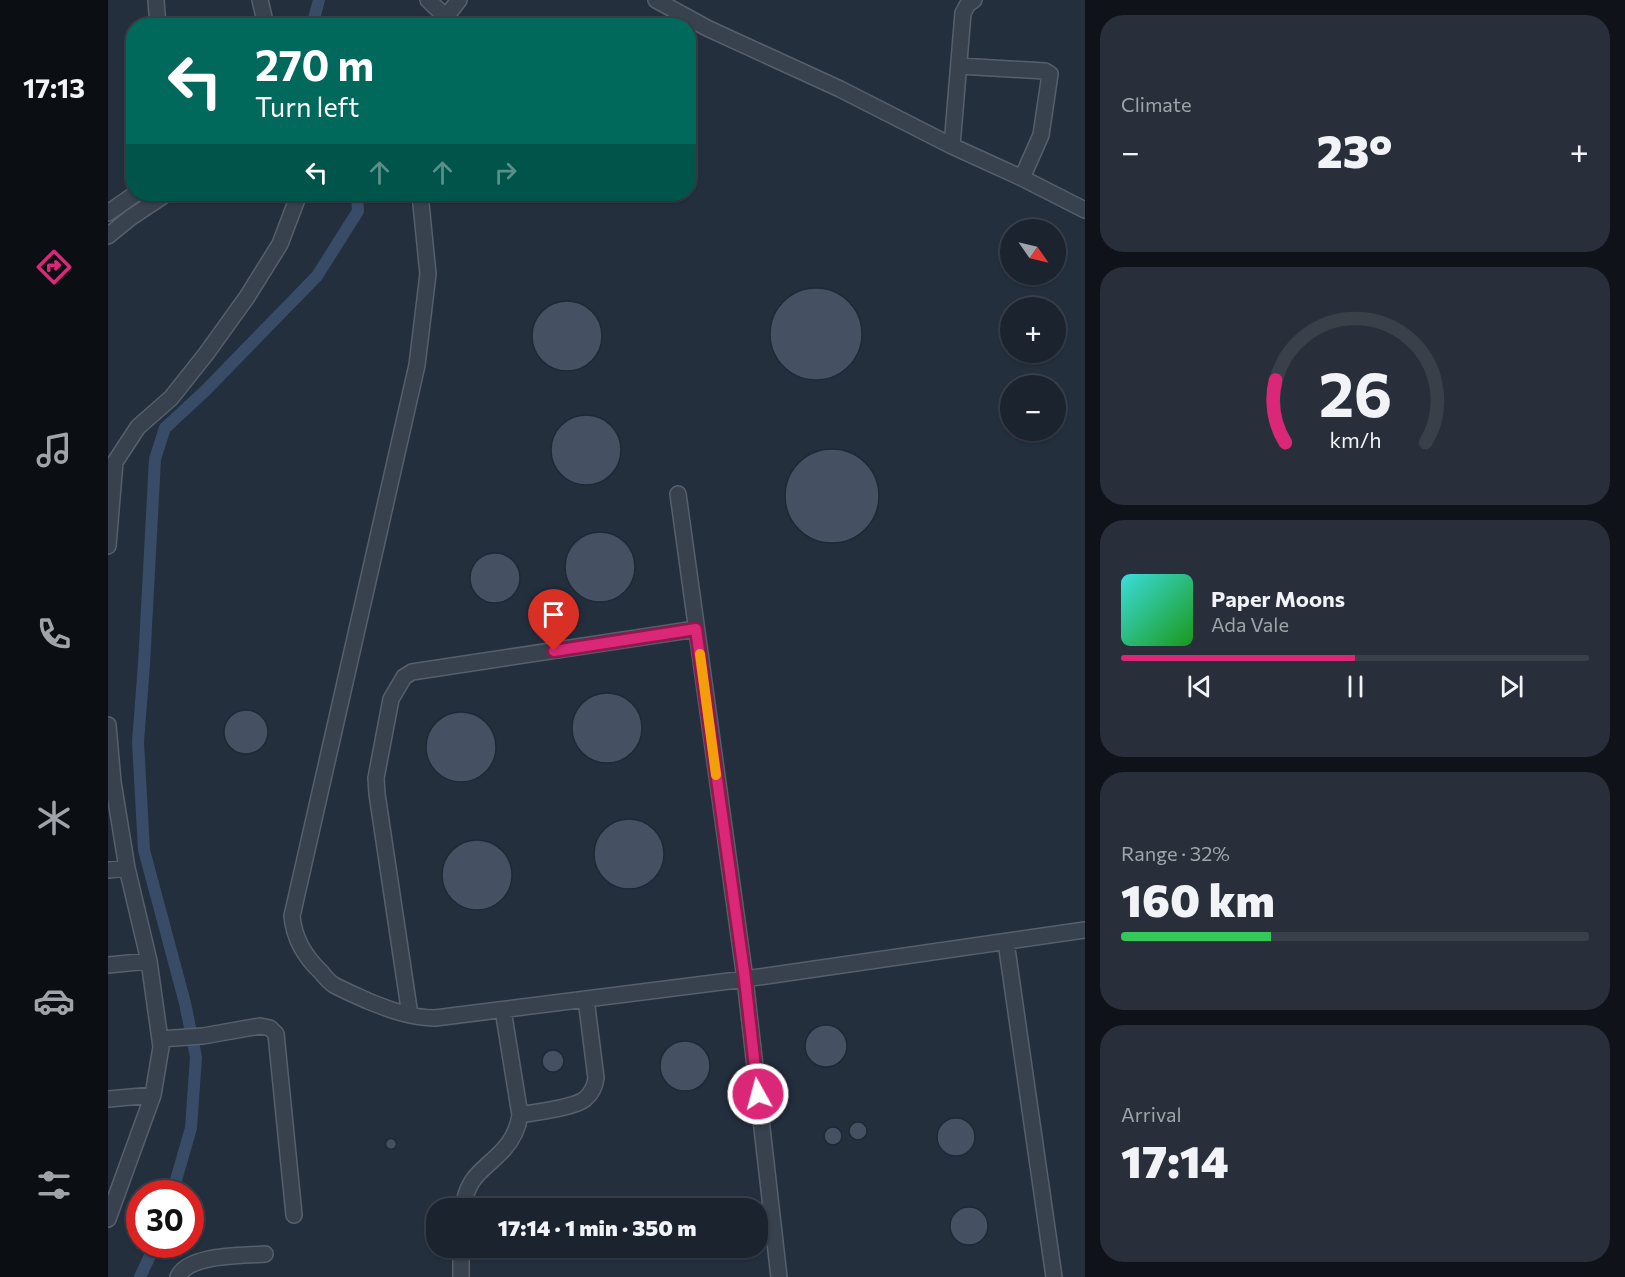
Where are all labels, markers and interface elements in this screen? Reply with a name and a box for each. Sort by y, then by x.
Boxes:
text: 270 m [255,38,374,90]
icon: left [156,42,234,120]
text: 17:13 [23,71,85,104]
text: Turn left [255,90,359,123]
text: Climate [1121,92,1191,116]
text: 23° [1317,122,1393,177]
text: − [1121,130,1140,171]
text: + [1570,130,1589,171]
icon: left [300,156,333,189]
icon: ahead [363,156,396,189]
icon: ahead [426,156,459,189]
icon: right [489,156,522,189]
north arrow [1000,219,1066,285]
map controls [1000,219,1066,441]
icon: directions [33,246,75,288]
button: + [1000,297,1066,363]
text: 26 [1318,354,1392,430]
button: − [1000,375,1066,441]
text: km/h [1329,427,1381,453]
icon: music [33,429,75,471]
text: Paper Moons [1211,585,1345,612]
pin [528,589,579,651]
icon: arrive [537,598,570,631]
text: Ada Vale [1211,612,1289,636]
icon: phone [33,613,75,655]
icon: previous [1183,670,1216,703]
icon: pause [1339,670,1372,703]
icon: next [1495,670,1528,703]
icon: climate [33,797,75,839]
text: Range · 32% [1121,841,1230,865]
text: 160 km [1121,871,1275,926]
icon: car [33,980,75,1022]
position arrow [726,1062,790,1126]
text: Arrival [1121,1102,1182,1126]
text: 17:14 [1121,1132,1229,1187]
icon: filters [33,1164,75,1206]
speed limit sign: 30 [126,1180,204,1258]
text: 17:14 · 1 min · 350 m [498,1214,696,1241]

